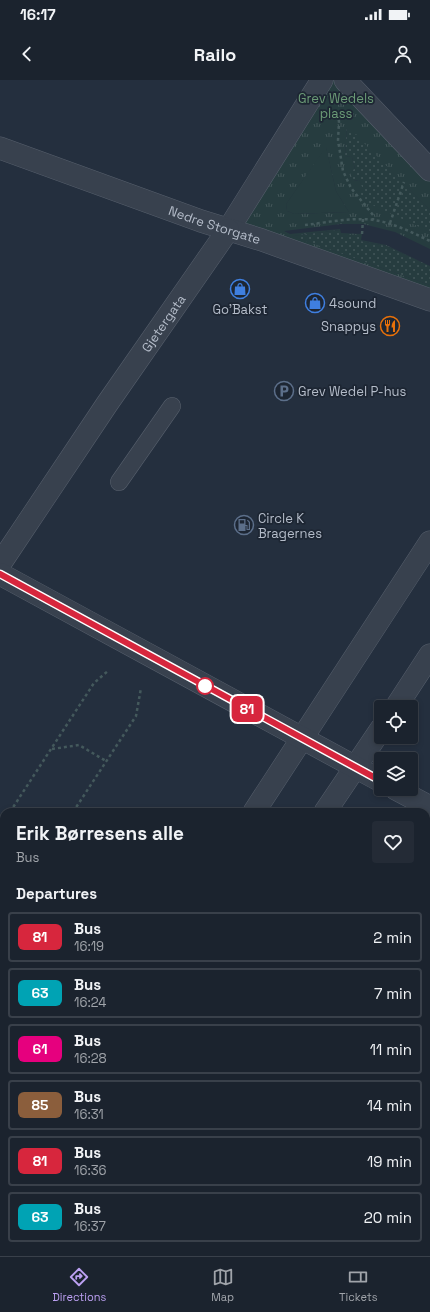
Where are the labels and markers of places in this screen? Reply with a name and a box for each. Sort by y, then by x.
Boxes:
shop icon: Go'Bakst [229,278,251,300]
shop icon: 4sound [304,292,326,314]
place label: 4sound [329,295,376,312]
place label: Go'Bakst [212,301,268,318]
restaurant icon: Snappys [379,315,401,337]
place label: Snappys [321,318,376,335]
parking icon: Grev Wedel P-hus [273,380,295,402]
place label: Grev Wedel P-hus [298,383,407,400]
place label: Circle K Bragernes [258,510,322,542]
fuel station icon: Circle K Bragernes [233,514,255,536]
unlabelled marker [196,677,214,695]

